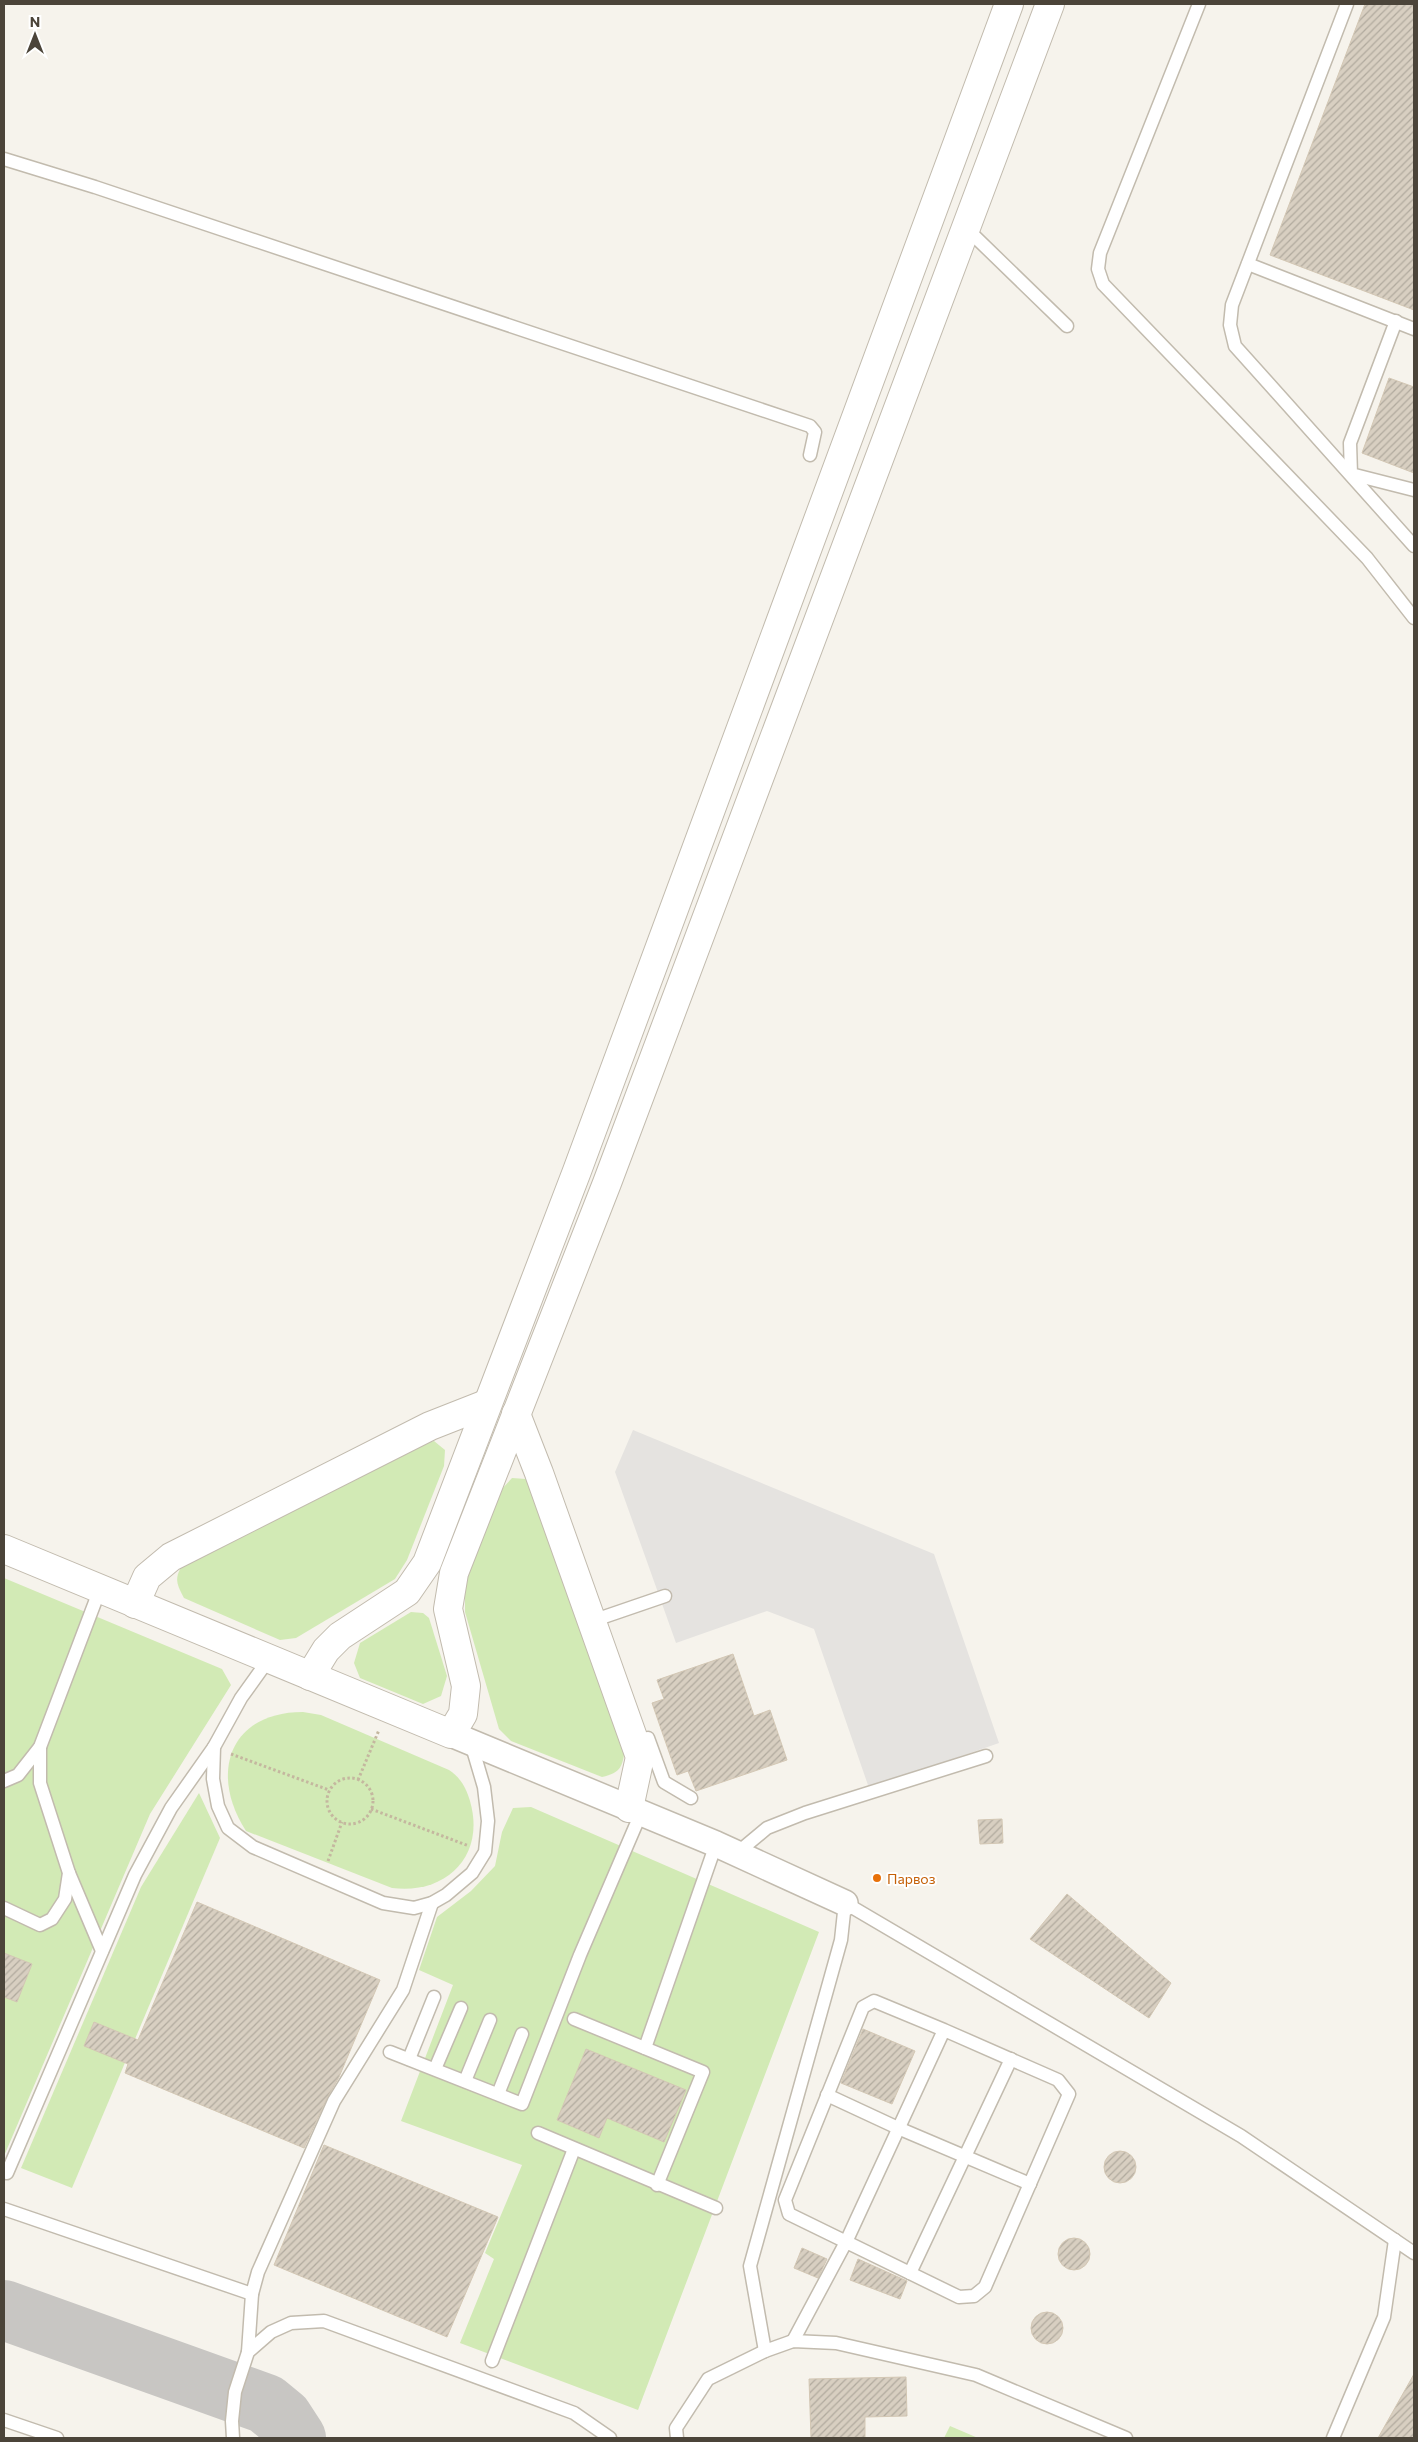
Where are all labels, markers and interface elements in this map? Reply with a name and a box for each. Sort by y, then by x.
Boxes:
north arrow [10,10,60,60]
text: N [30,13,40,30]
place label: Парвоз [887,1870,936,1887]
marker: Парвоз [871,1872,883,1884]

